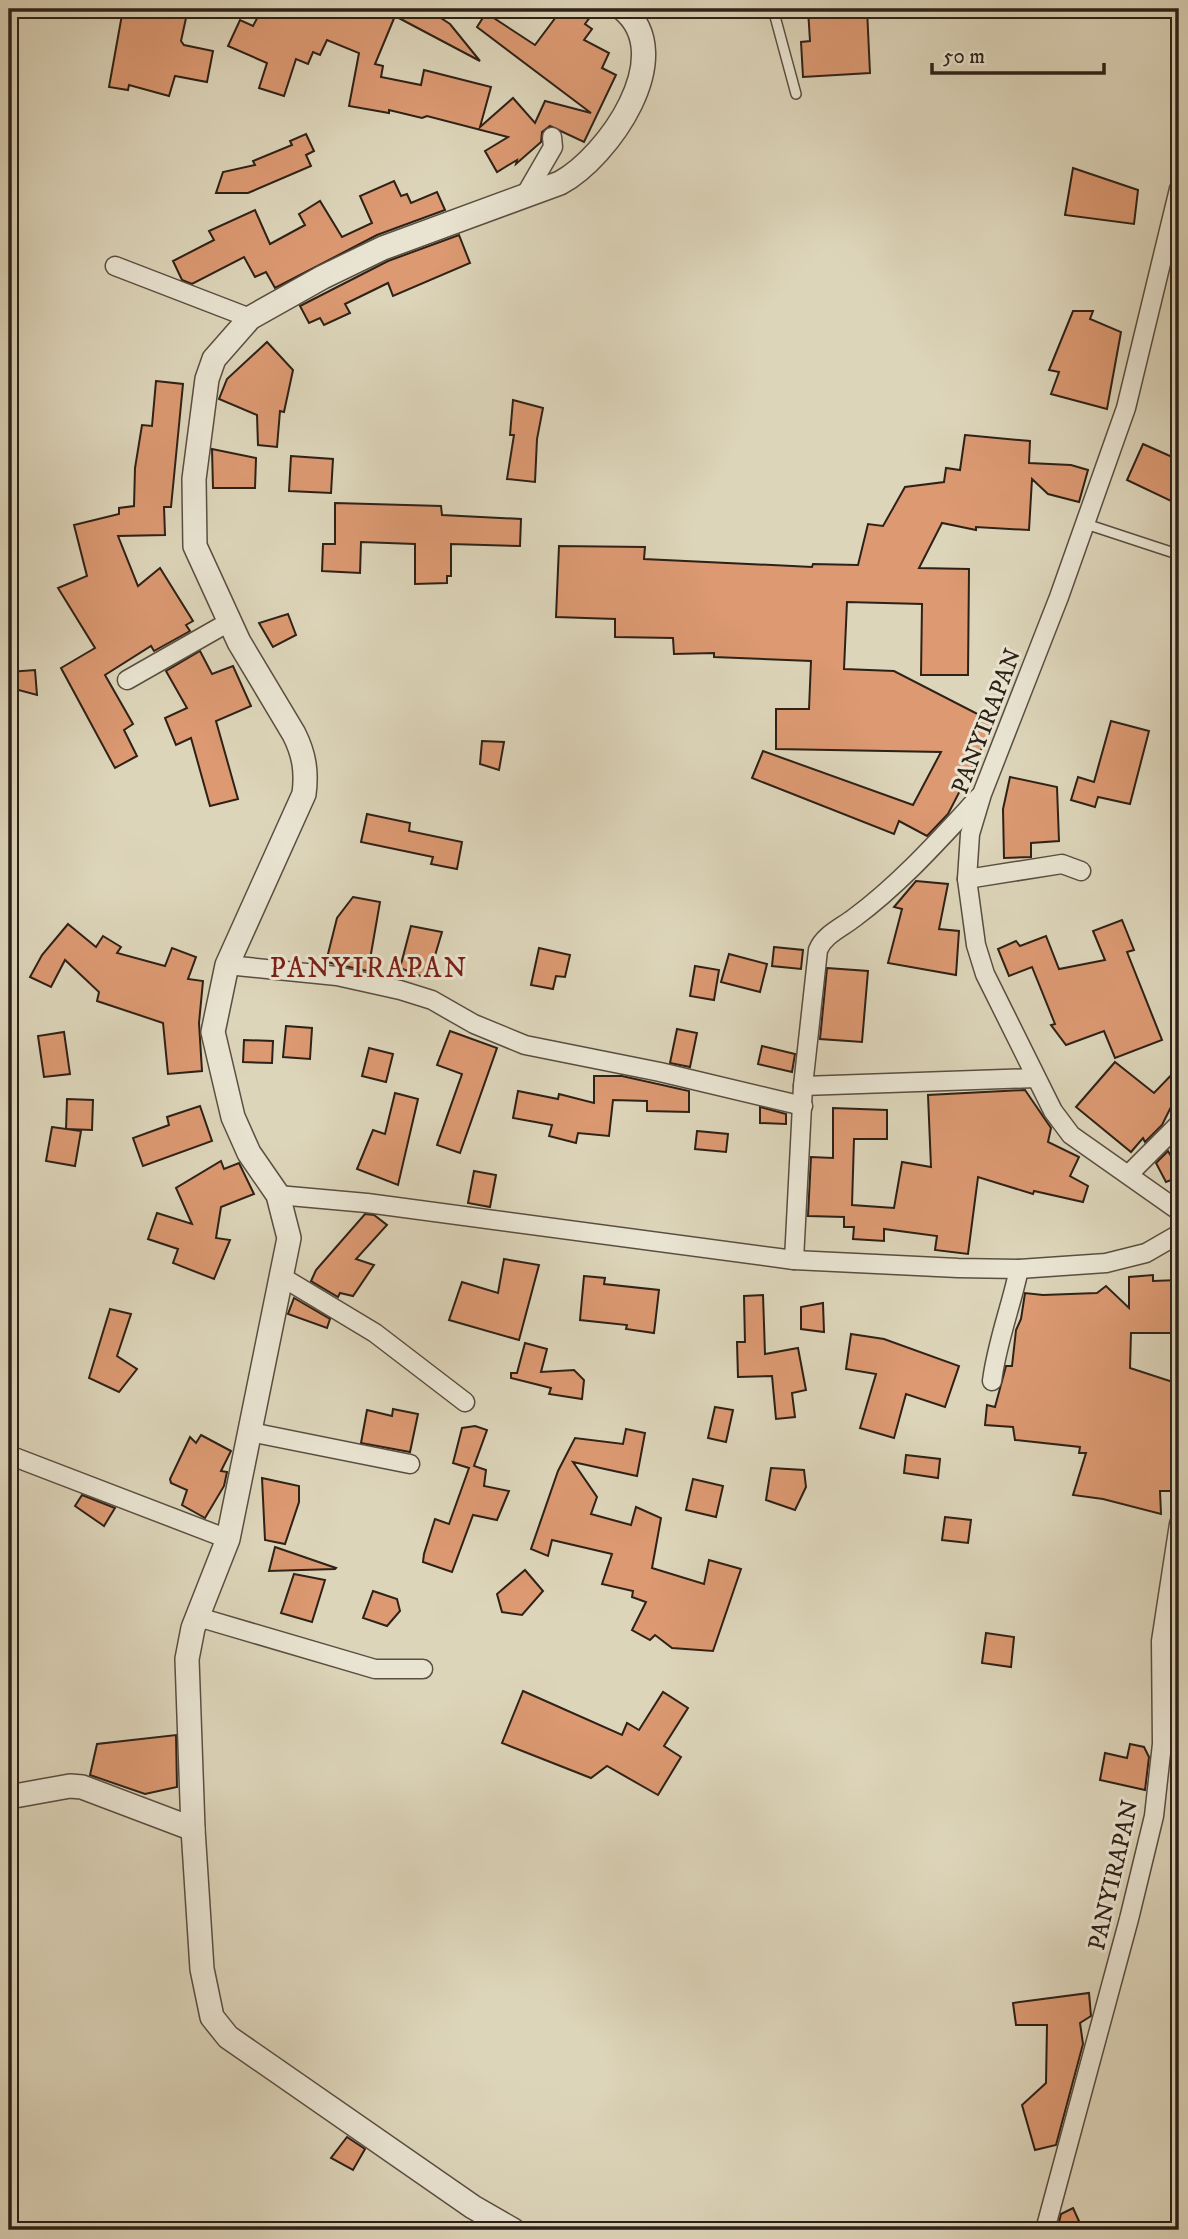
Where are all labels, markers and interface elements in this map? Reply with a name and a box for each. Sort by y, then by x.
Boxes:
scale bar [932,32,1104,76]
text: 50 m [943,44,985,70]
street label: PANYIRAPAN [945,644,1028,798]
district label: PANYIRAPAN [270,951,468,986]
street label: PANYIRAPAN [1082,1797,1146,1953]

